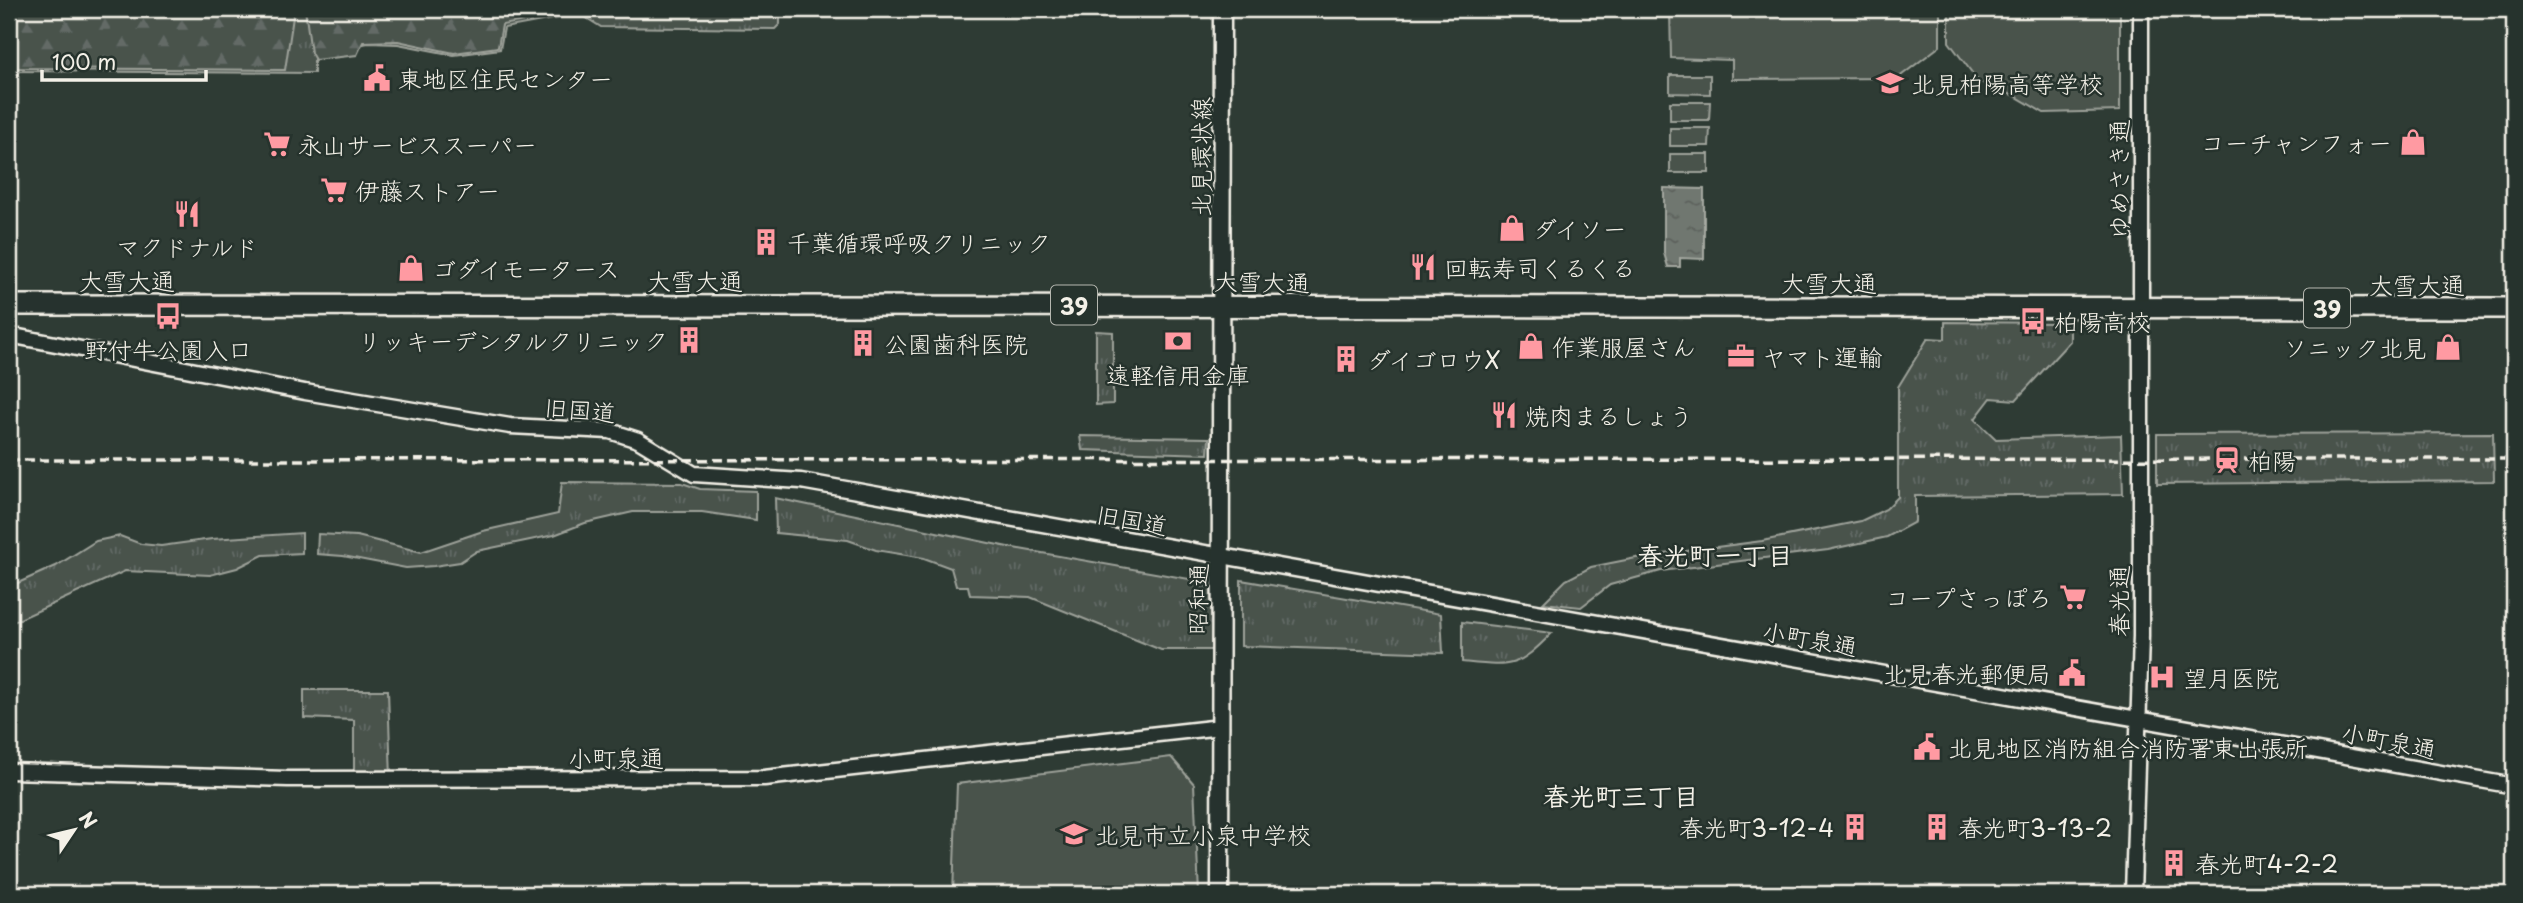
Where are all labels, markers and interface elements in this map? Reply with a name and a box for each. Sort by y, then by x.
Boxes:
scale bar [42,38,206,82]
text: 100 m [52,45,116,77]
place label: 東地区住民センター [398,60,613,96]
public building icon: 東地区住民センター [362,63,392,93]
place label: 北見柏陽高等学校 [1911,65,2103,101]
school or university icon: 北見柏陽高等学校 [1875,68,1905,98]
street label: 北見環状線 [1182,97,1218,217]
street label: ゆめさき通 [2100,119,2136,239]
place label: コーチャンフォー [2200,124,2392,160]
place label: 永山サービススーパー [298,126,537,162]
shop icon: コーチャンフォー [2398,127,2428,157]
supermarket icon: 永山サービススーパー [262,129,292,159]
place label: 伊藤ストアー [355,172,500,208]
supermarket icon: 伊藤ストアー [319,175,349,205]
restaurant icon: マクドナルド [172,199,202,229]
place label: ダイソー [1533,210,1627,246]
shop icon: ダイソー [1497,213,1527,243]
place label: 千葉循環呼吸クリニック [787,224,1051,260]
building icon: 千葉循環呼吸クリニック [751,227,781,257]
place label: マクドナルド [116,228,258,264]
place label: 回転寿司くるくる [1444,249,1636,285]
place label: ゴダイモータース [432,250,620,286]
restaurant icon: 回転寿司くるくる [1408,252,1438,282]
shop icon: ゴダイモータース [396,253,426,283]
street label: 大雪大通 [79,262,175,298]
street label: 大雪大通 [647,262,743,298]
street label: 大雪大通 [1214,262,1310,300]
street label: 大雪大通 [1781,264,1877,300]
street label: 大雪大通 [2369,266,2465,302]
road number: 39 [1051,286,1097,324]
road number: 39 [2304,288,2350,328]
bus stop icon: 野付牛公園入口 [153,301,183,331]
place label: 柏陽高校 [2054,303,2150,339]
bus stop icon: 柏陽高校 [2018,306,2048,336]
place label: リッキーデンタルクリニック [357,322,668,358]
building icon: リッキーデンタルクリニック [674,325,704,355]
place label: 公園歯科医院 [884,325,1028,361]
bank icon: 遠軽信用金庫 [1163,326,1193,356]
building icon: 公園歯科医院 [848,328,878,358]
place label: 作業服屋さん [1552,328,1696,364]
place label: ソニック北見 [2283,329,2427,365]
place label: 野付牛公園入口 [84,331,252,367]
shop icon: 作業服屋さん [1516,331,1546,361]
shop icon: ソニック北見 [2433,332,2463,362]
place label: ヤマト運輸 [1762,338,1882,374]
place label: ダイゴロウX [1367,341,1501,377]
office icon: ヤマト運輸 [1726,341,1756,371]
building icon: ダイゴロウX [1331,344,1361,374]
place label: 遠軽信用金庫 [1106,356,1250,392]
street label: 旧国道 [543,388,617,430]
place label: 焼肉まるしょう [1525,397,1693,433]
restaurant icon: 焼肉まるしょう [1489,400,1519,430]
place label: 柏陽 [2248,442,2296,478]
station icon: 柏陽 [2212,445,2242,475]
street label: 旧国道 [1093,495,1171,543]
district label: 春光町一丁目 [1637,535,1793,574]
street label: 昭和通 [1178,563,1216,635]
street label: 春光通 [2100,565,2136,637]
place label: コープさっぽろ [1885,579,2052,615]
supermarket icon: コープさっぽろ [2058,582,2088,612]
street label: 小町泉通 [1760,612,1860,664]
place label: 北見春光郵便局 [1883,655,2051,691]
public building icon: 北見春光郵便局 [2057,658,2087,688]
place label: 望月医院 [2183,659,2279,695]
hospital icon: 望月医院 [2147,662,2177,692]
street label: 小町泉通 [2338,713,2440,767]
place label: 北見地区消防組合消防署東出張所 [1948,729,2308,765]
public building icon: 北見地区消防組合消防署東出張所 [1912,732,1942,762]
street label: 小町泉通 [568,739,664,775]
district label: 春光町三丁目 [1543,776,1699,815]
north arrow [38,794,108,864]
text: N [73,805,105,834]
place label: 春光町3-12-4 [1679,809,1834,845]
place label: 春光町3-13-2 [1958,809,2112,845]
building icon: 春光町3-12-4 [1840,812,1870,842]
building icon: 春光町3-13-2 [1922,812,1952,842]
place label: 北見市立小泉中学校 [1095,816,1311,852]
school or university icon: 北見市立小泉中学校 [1059,819,1089,849]
place label: 春光町4-2-2 [2195,845,2338,881]
building icon: 春光町4-2-2 [2159,848,2189,878]

